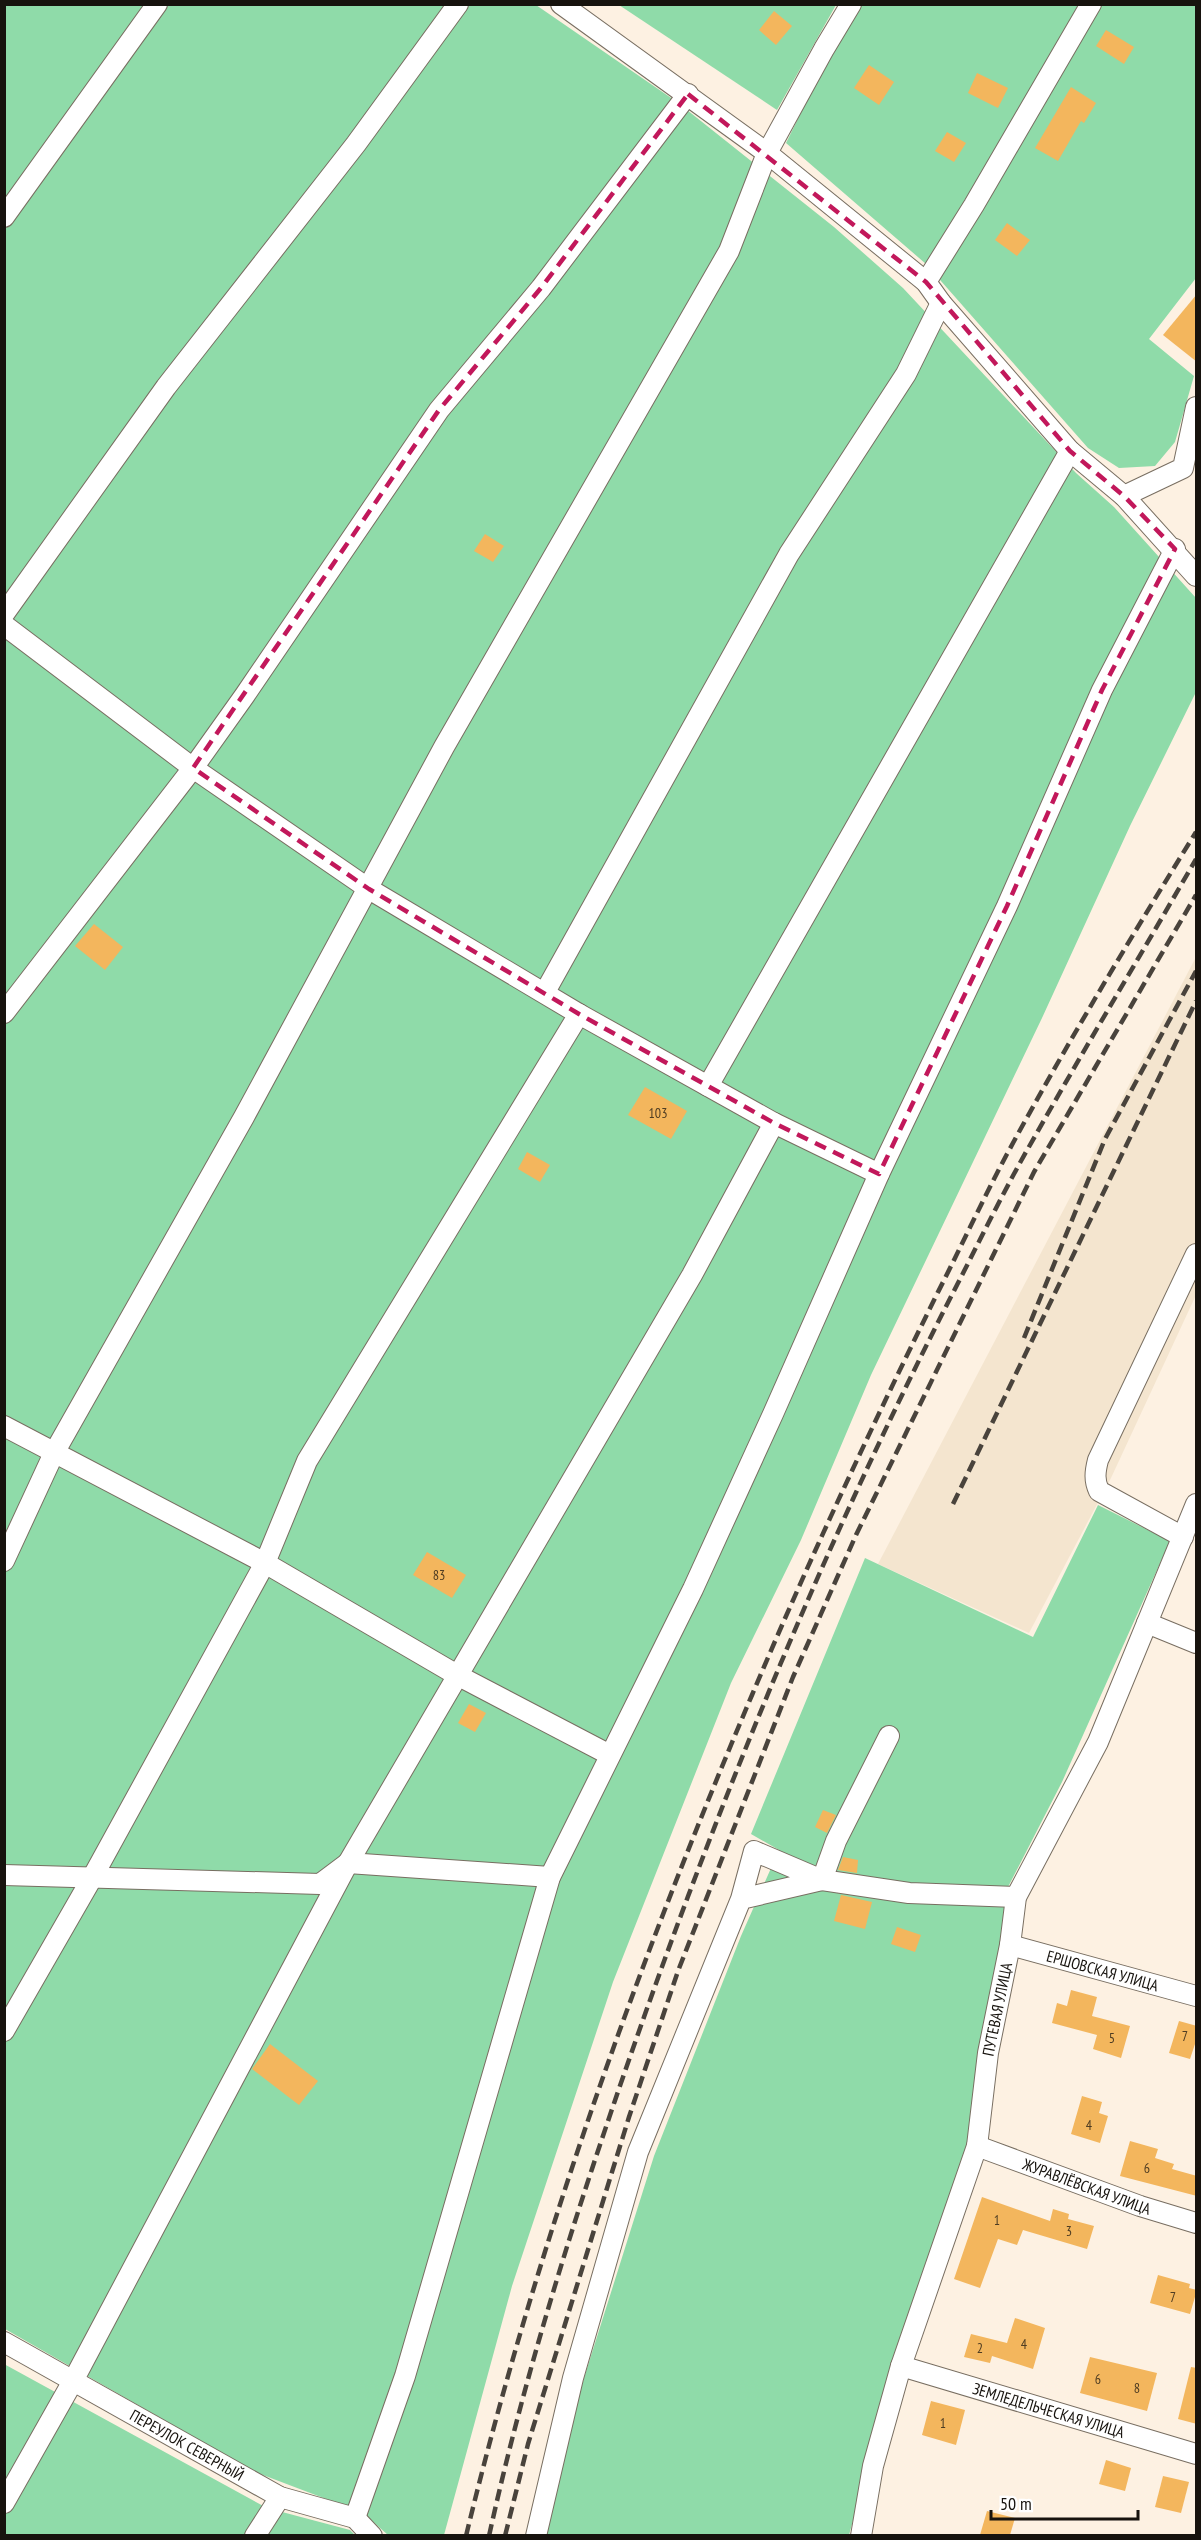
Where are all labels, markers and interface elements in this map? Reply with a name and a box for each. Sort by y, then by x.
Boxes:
house number: 103 [649,1104,667,1122]
house number: 83 [433,1566,445,1584]
street label: ЕРШОВСКАЯ УЛИЦА [1044,1946,1161,1995]
street label: ПУТЕВАЯ УЛИЦА [978,1960,1016,2058]
house number: 7 [1182,2027,1188,2045]
house number: 5 [1109,2029,1115,2047]
house number: 4 [1086,2116,1093,2134]
street label: ЖУРАВЛЁВСКАЯ УЛИЦА [1019,2153,1154,2219]
house number: 6 [1144,2159,1150,2177]
house number: 1 [994,2211,1000,2229]
house number: 3 [1066,2222,1072,2240]
house number: 7 [1170,2288,1176,2306]
house number: 4 [1021,2335,1028,2353]
house number: 2 [977,2339,983,2357]
house number: 6 [1095,2370,1101,2388]
street label: ЗЕМЛЕДЕЛЬЧЕСКАЯ УЛИЦА [970,2378,1127,2442]
house number: 8 [1134,2379,1140,2397]
street label: ПЕРЕУЛОК СЕВЕРНЫЙ [127,2405,248,2485]
house number: 1 [940,2414,946,2432]
scale bar [991,2483,1138,2521]
text: 50 m [1000,2492,1032,2515]

